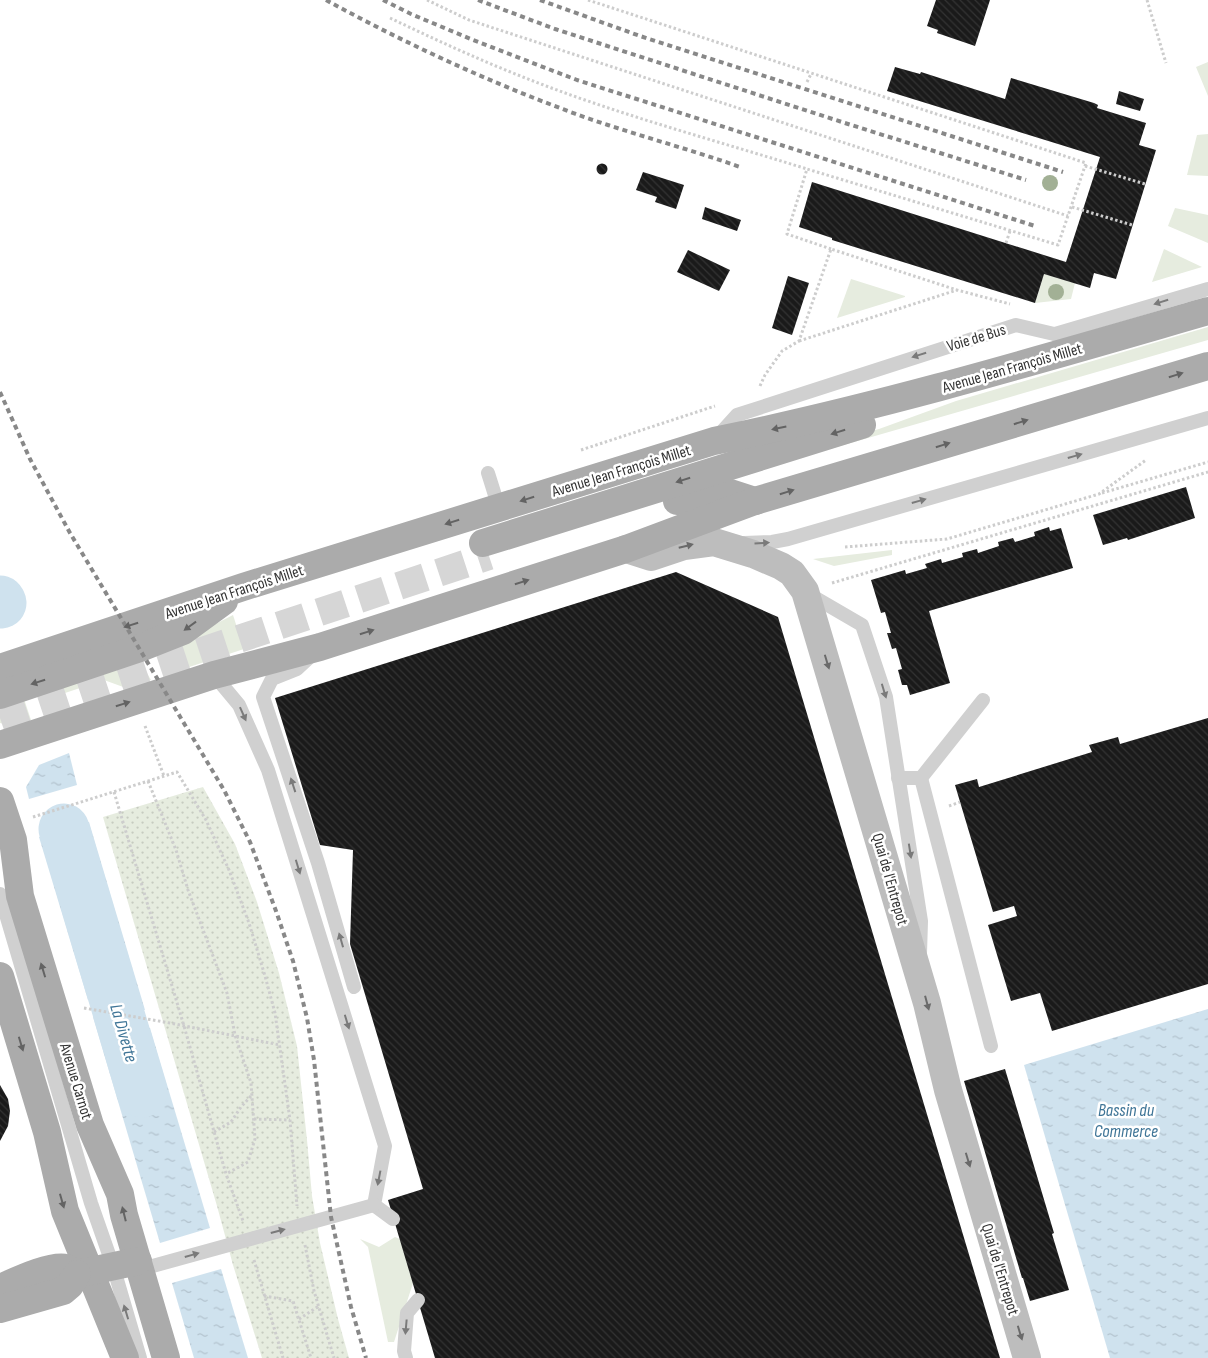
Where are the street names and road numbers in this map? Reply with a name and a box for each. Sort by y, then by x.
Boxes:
street label: Voie de Bus [945,320,1008,356]
street label: Avenue Jean François Millet [939,339,1084,398]
street label: Avenue Jean François Millet [549,441,693,502]
street label: Avenue Jean François Millet [162,561,306,624]
street label: Quai de l'Entrepot [867,831,912,928]
street label: Avenue Carnot [55,1040,96,1122]
street label: Quai de l'Entrepot [977,1221,1023,1318]

